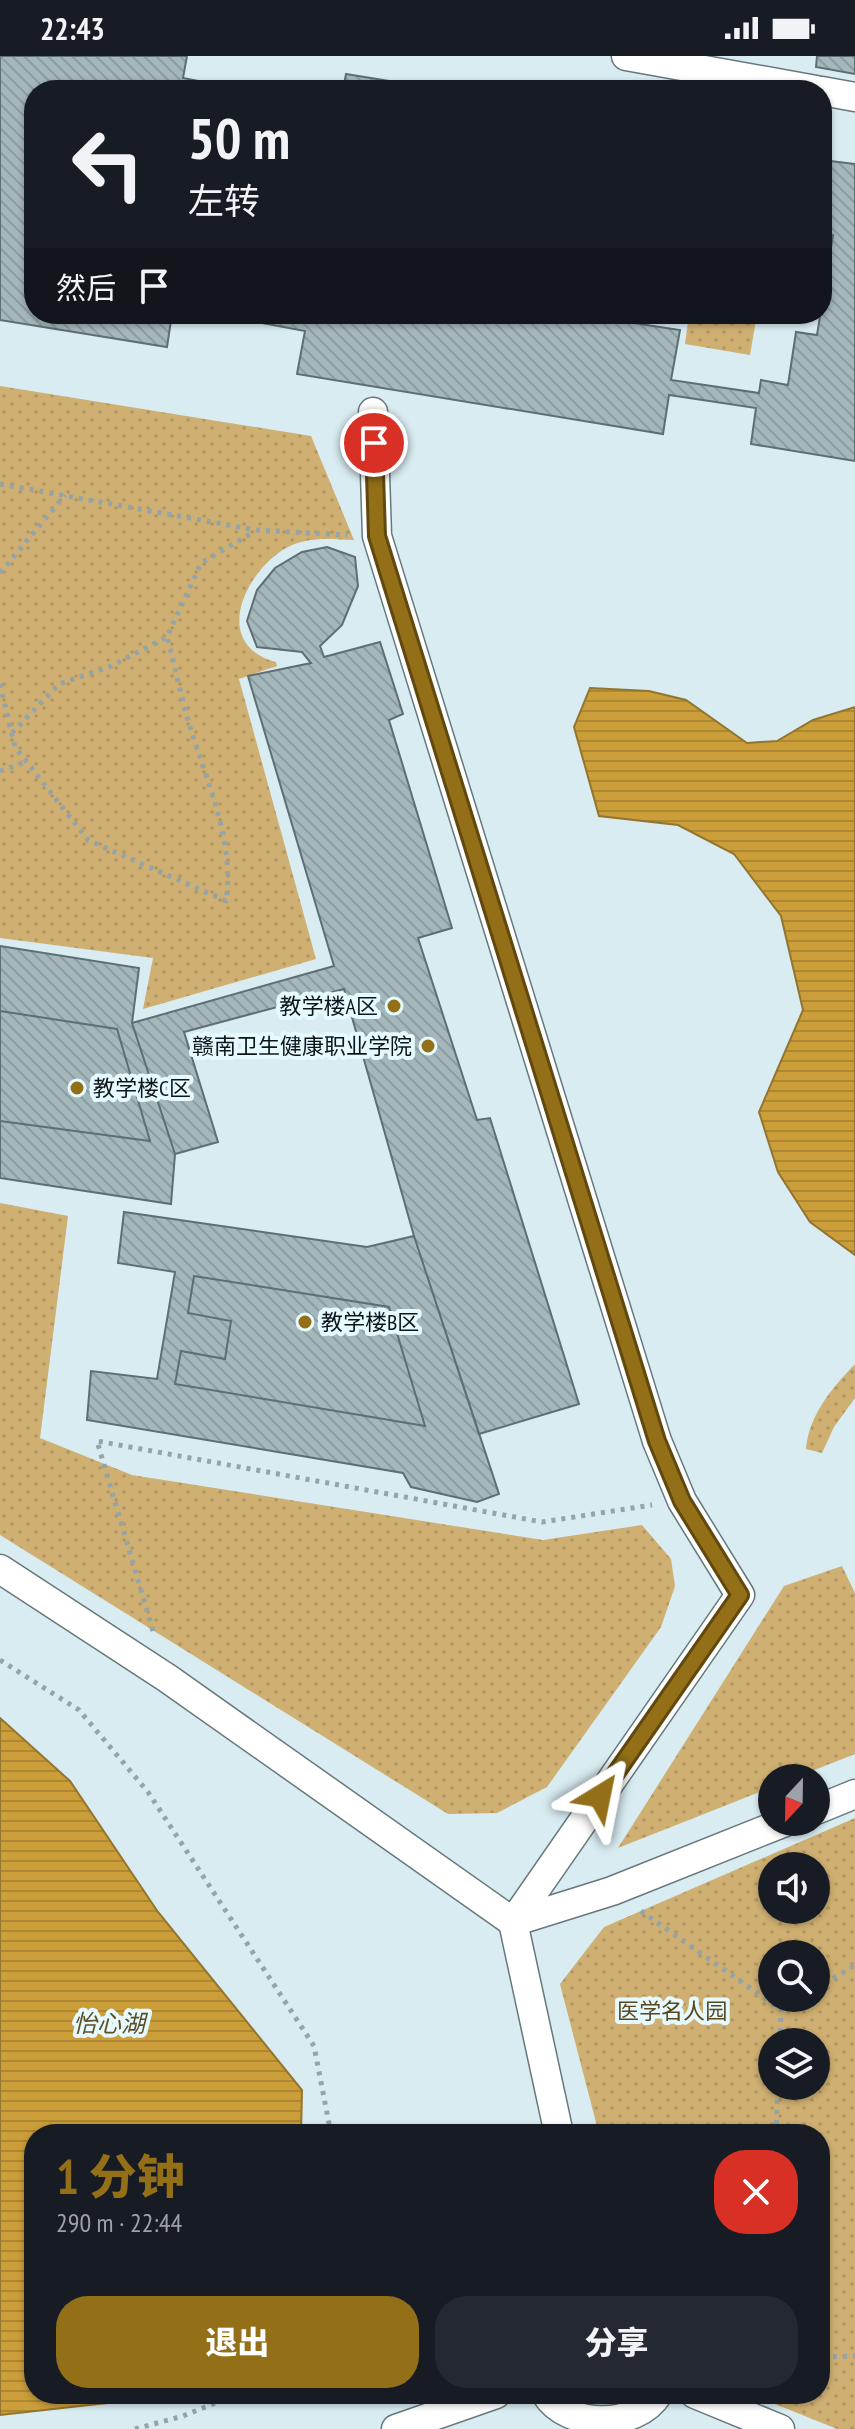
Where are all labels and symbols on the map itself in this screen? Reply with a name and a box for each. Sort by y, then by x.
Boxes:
pin [340,409,408,477]
place label: 教学楼A区 [280,992,378,1020]
marker: 教学楼A区 [385,997,403,1015]
place label: 赣南卫生健康职业学院 [192,1032,412,1060]
marker: 赣南卫生健康职业学院 [419,1037,437,1055]
place label: 教学楼C区 [93,1074,191,1102]
marker: 教学楼C区 [68,1079,86,1097]
place label: 教学楼B区 [321,1308,419,1336]
marker: 教学楼B区 [296,1313,314,1331]
position arrow [558,1754,642,1838]
north arrow [758,1764,830,1836]
park label: 医学名人园 [617,1997,727,2025]
water label: 怡心湖 [73,2008,149,2039]

